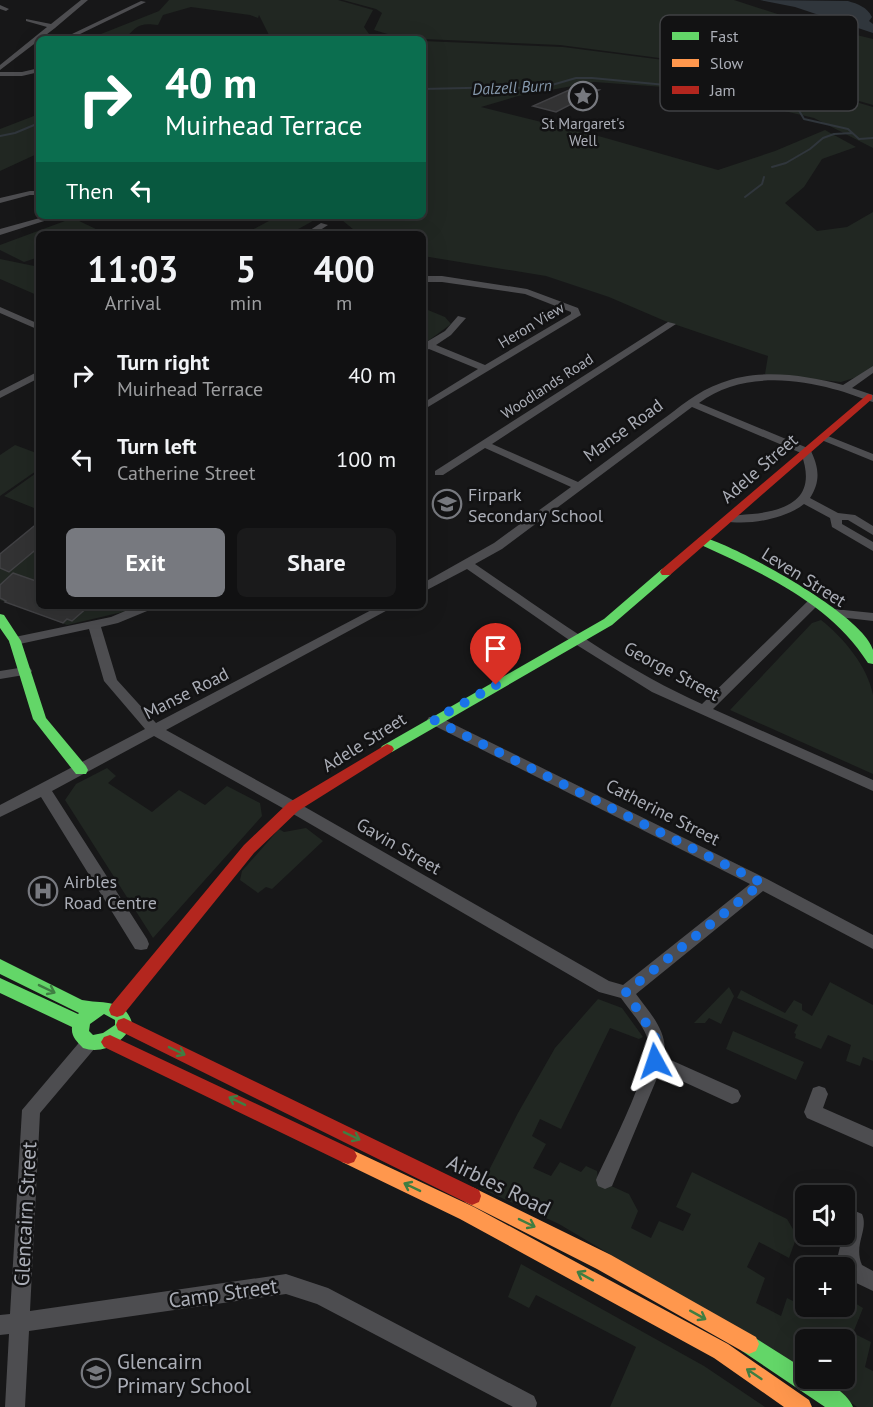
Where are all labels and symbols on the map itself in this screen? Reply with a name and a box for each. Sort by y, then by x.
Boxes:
legend [660,15,858,111]
text: Fast [710,26,739,46]
text: Slow [710,53,744,73]
water label: Dalzell Burn [472,75,552,99]
place icon: St Margaret's Well [567,80,599,112]
text: Jam [709,80,736,100]
place label: St Margaret's Well [541,114,625,150]
street label: Heron View [495,298,567,352]
street label: Woodlands Road [497,349,597,423]
street label: Manse Road [579,393,667,467]
street label: Adele Street [716,428,802,508]
place label: Firpark Secondary School [468,483,604,527]
school or university icon: Firpark Secondary School [431,488,463,520]
street label: Leven Street [758,542,850,612]
pin [470,623,521,685]
street label: George Street [620,636,724,706]
street label: Manse Road [140,662,232,724]
street label: Adele Street [318,707,410,777]
street label: Catherine Street [602,773,724,851]
street label: Gavin Street [353,813,445,879]
place label: Airbles Road Centre [64,870,157,914]
hospital icon: Airbles Road Centre [27,875,59,907]
one-way arrow [37,984,55,995]
position arrow [623,1029,687,1093]
one-way arrow [167,1045,185,1057]
one-way arrow [228,1095,246,1107]
one-way arrow [343,1130,361,1142]
street label: Glencairn Street [8,1141,42,1287]
street label: Airbles Road [443,1148,555,1222]
one-way arrow [404,1180,422,1192]
one-way arrow [517,1217,535,1229]
one-way arrow [577,1270,594,1282]
street label: Camp Street [167,1272,279,1314]
one-way arrow [689,1310,707,1321]
place label: Glencairn Primary School [117,1348,251,1399]
school or university icon: Glencairn Primary School [80,1357,112,1389]
one-way arrow [746,1368,763,1380]

